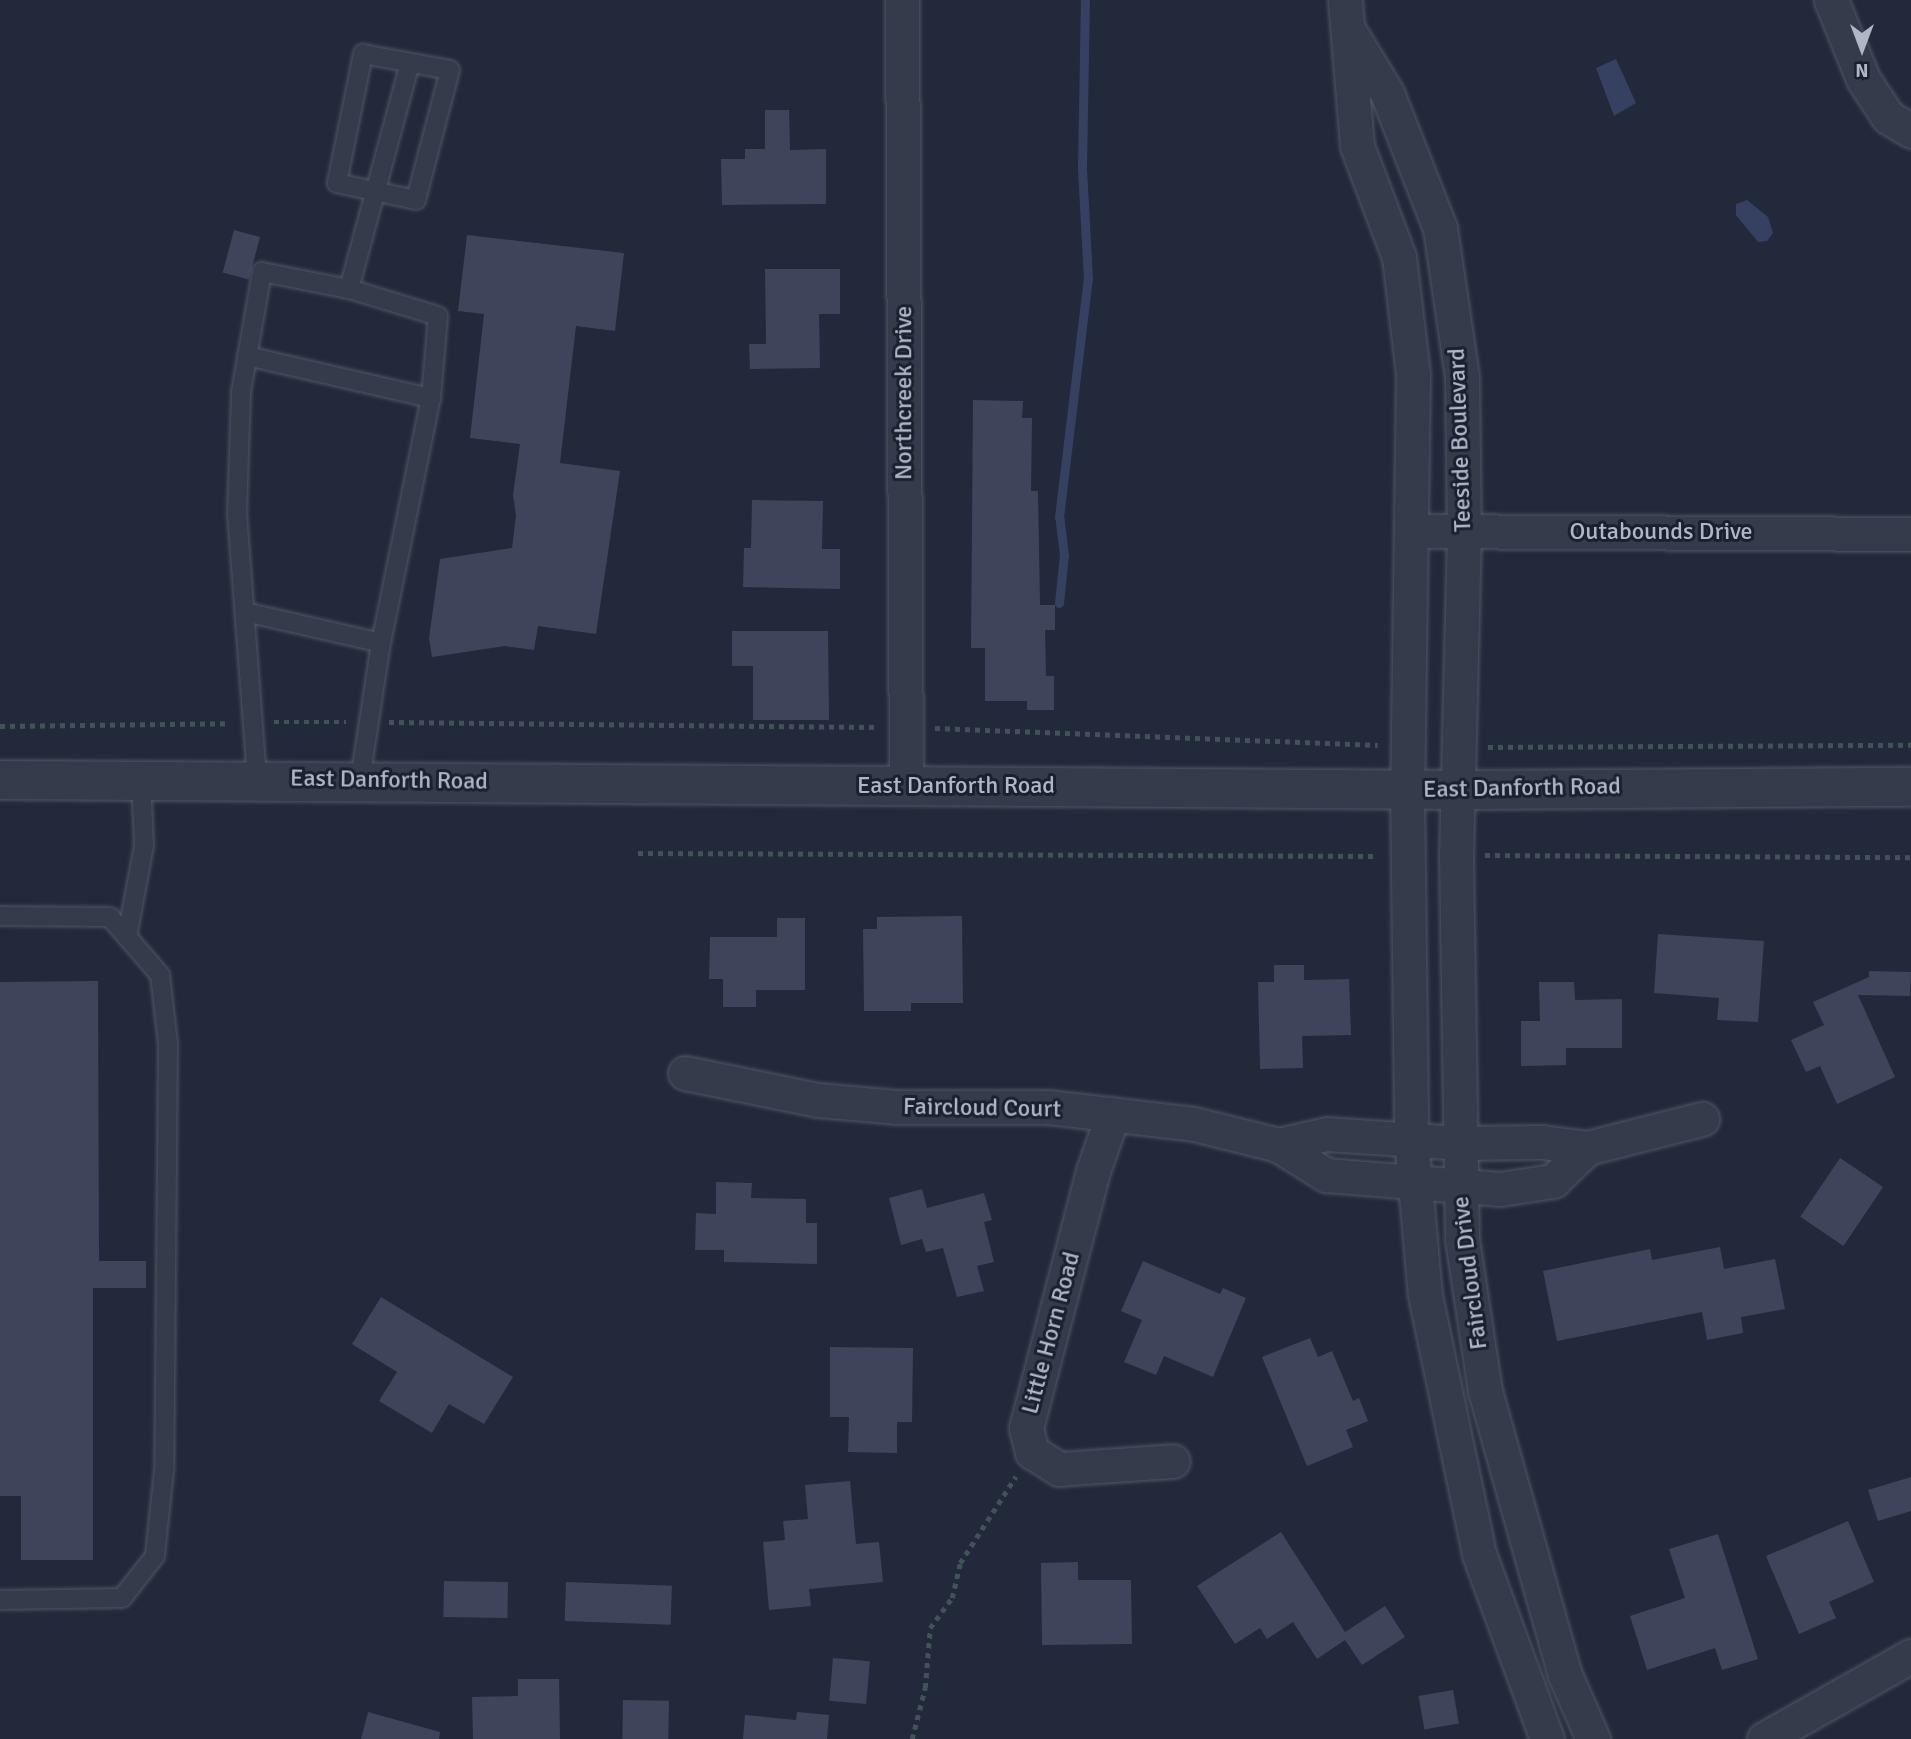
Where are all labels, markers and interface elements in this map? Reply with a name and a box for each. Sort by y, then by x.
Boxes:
north arrow [1827,14,1897,84]
text: N [1855,58,1869,82]
street label: Northcreek Drive [890,306,918,480]
street label: Teeside Boulevard [1442,348,1478,532]
street label: Outabounds Drive [1569,518,1753,546]
street label: East Danforth Road [290,764,488,796]
street label: East Danforth Road [857,772,1055,800]
street label: East Danforth Road [1423,772,1621,804]
street label: Faircloud Court [903,1092,1061,1124]
street label: Faircloud Drive [1446,1195,1494,1351]
street label: Little Horn Road [1016,1249,1086,1417]

